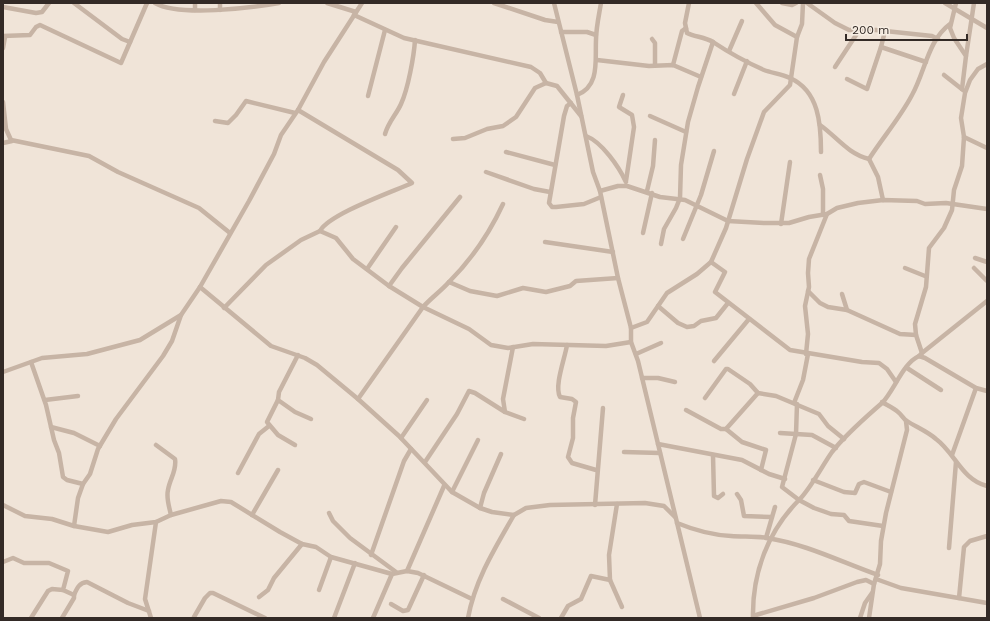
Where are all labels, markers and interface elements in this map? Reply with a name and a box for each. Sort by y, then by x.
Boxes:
scale bar [846,16,967,42]
text: 200 m [852,23,889,37]

